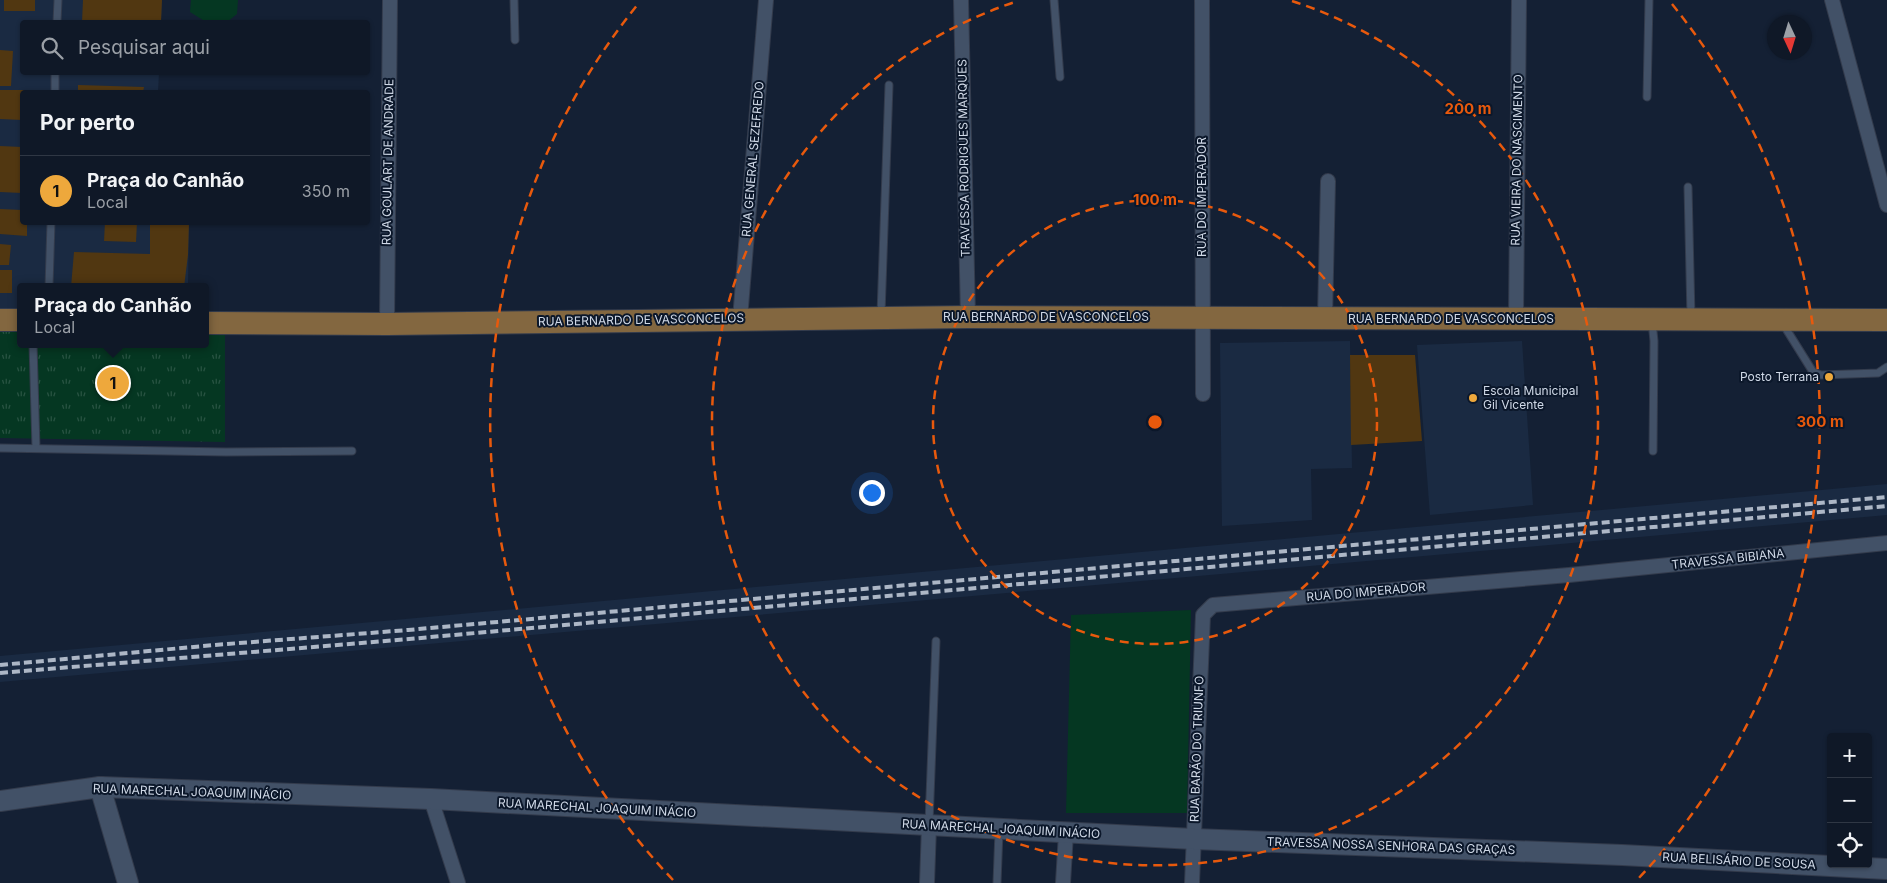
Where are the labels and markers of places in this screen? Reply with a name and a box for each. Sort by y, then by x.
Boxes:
pin: 1 [97,364,129,402]
place label: Posto Terrana [1740,369,1819,384]
marker: Posto Terrana [1823,371,1835,383]
place label: Escola Municipal Gil Vicente [1483,383,1578,412]
marker: Escola Municipal Gil Vicente [1467,392,1479,404]
centre of rings [1146,413,1164,431]

